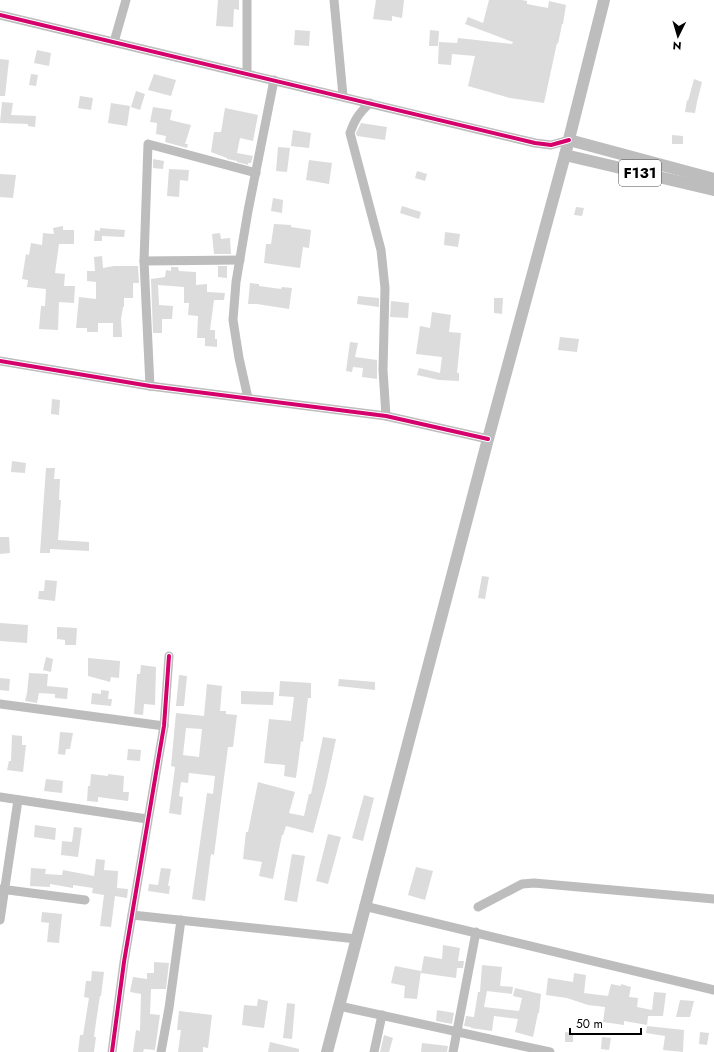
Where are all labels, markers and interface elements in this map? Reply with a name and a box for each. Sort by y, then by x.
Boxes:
north arrow [658,16,698,56]
text: N [672,38,682,54]
road number: F131 [619,160,661,186]
scale bar [570,1010,641,1036]
text: 50 m [576,1015,603,1033]

